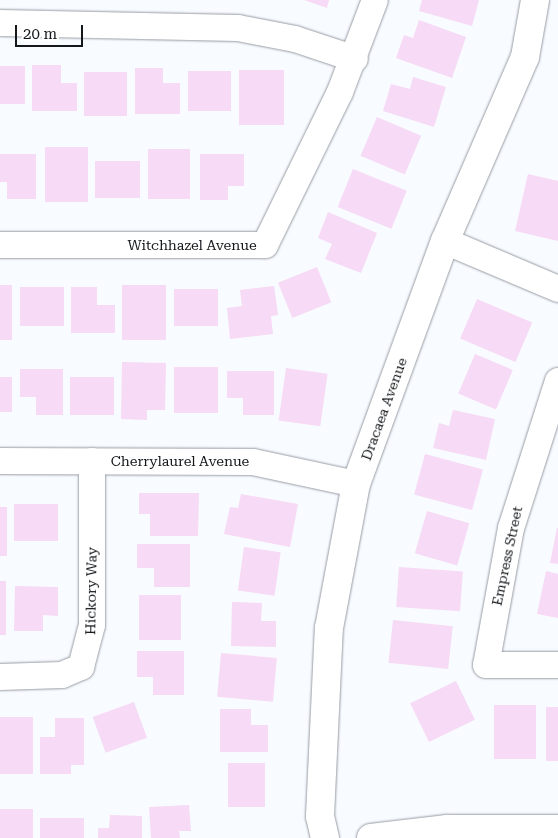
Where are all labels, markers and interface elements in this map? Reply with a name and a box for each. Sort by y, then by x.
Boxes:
scale bar [18,15,85,47]
text: 20 m [23,25,57,43]
street label: Witchhazel Avenue [127,237,257,253]
street label: Dracaea Avenue [358,355,410,463]
street label: Cherrylaurel Avenue [111,453,249,469]
street label: Empress Street [488,505,526,607]
street label: Hickory Way [82,547,100,635]

